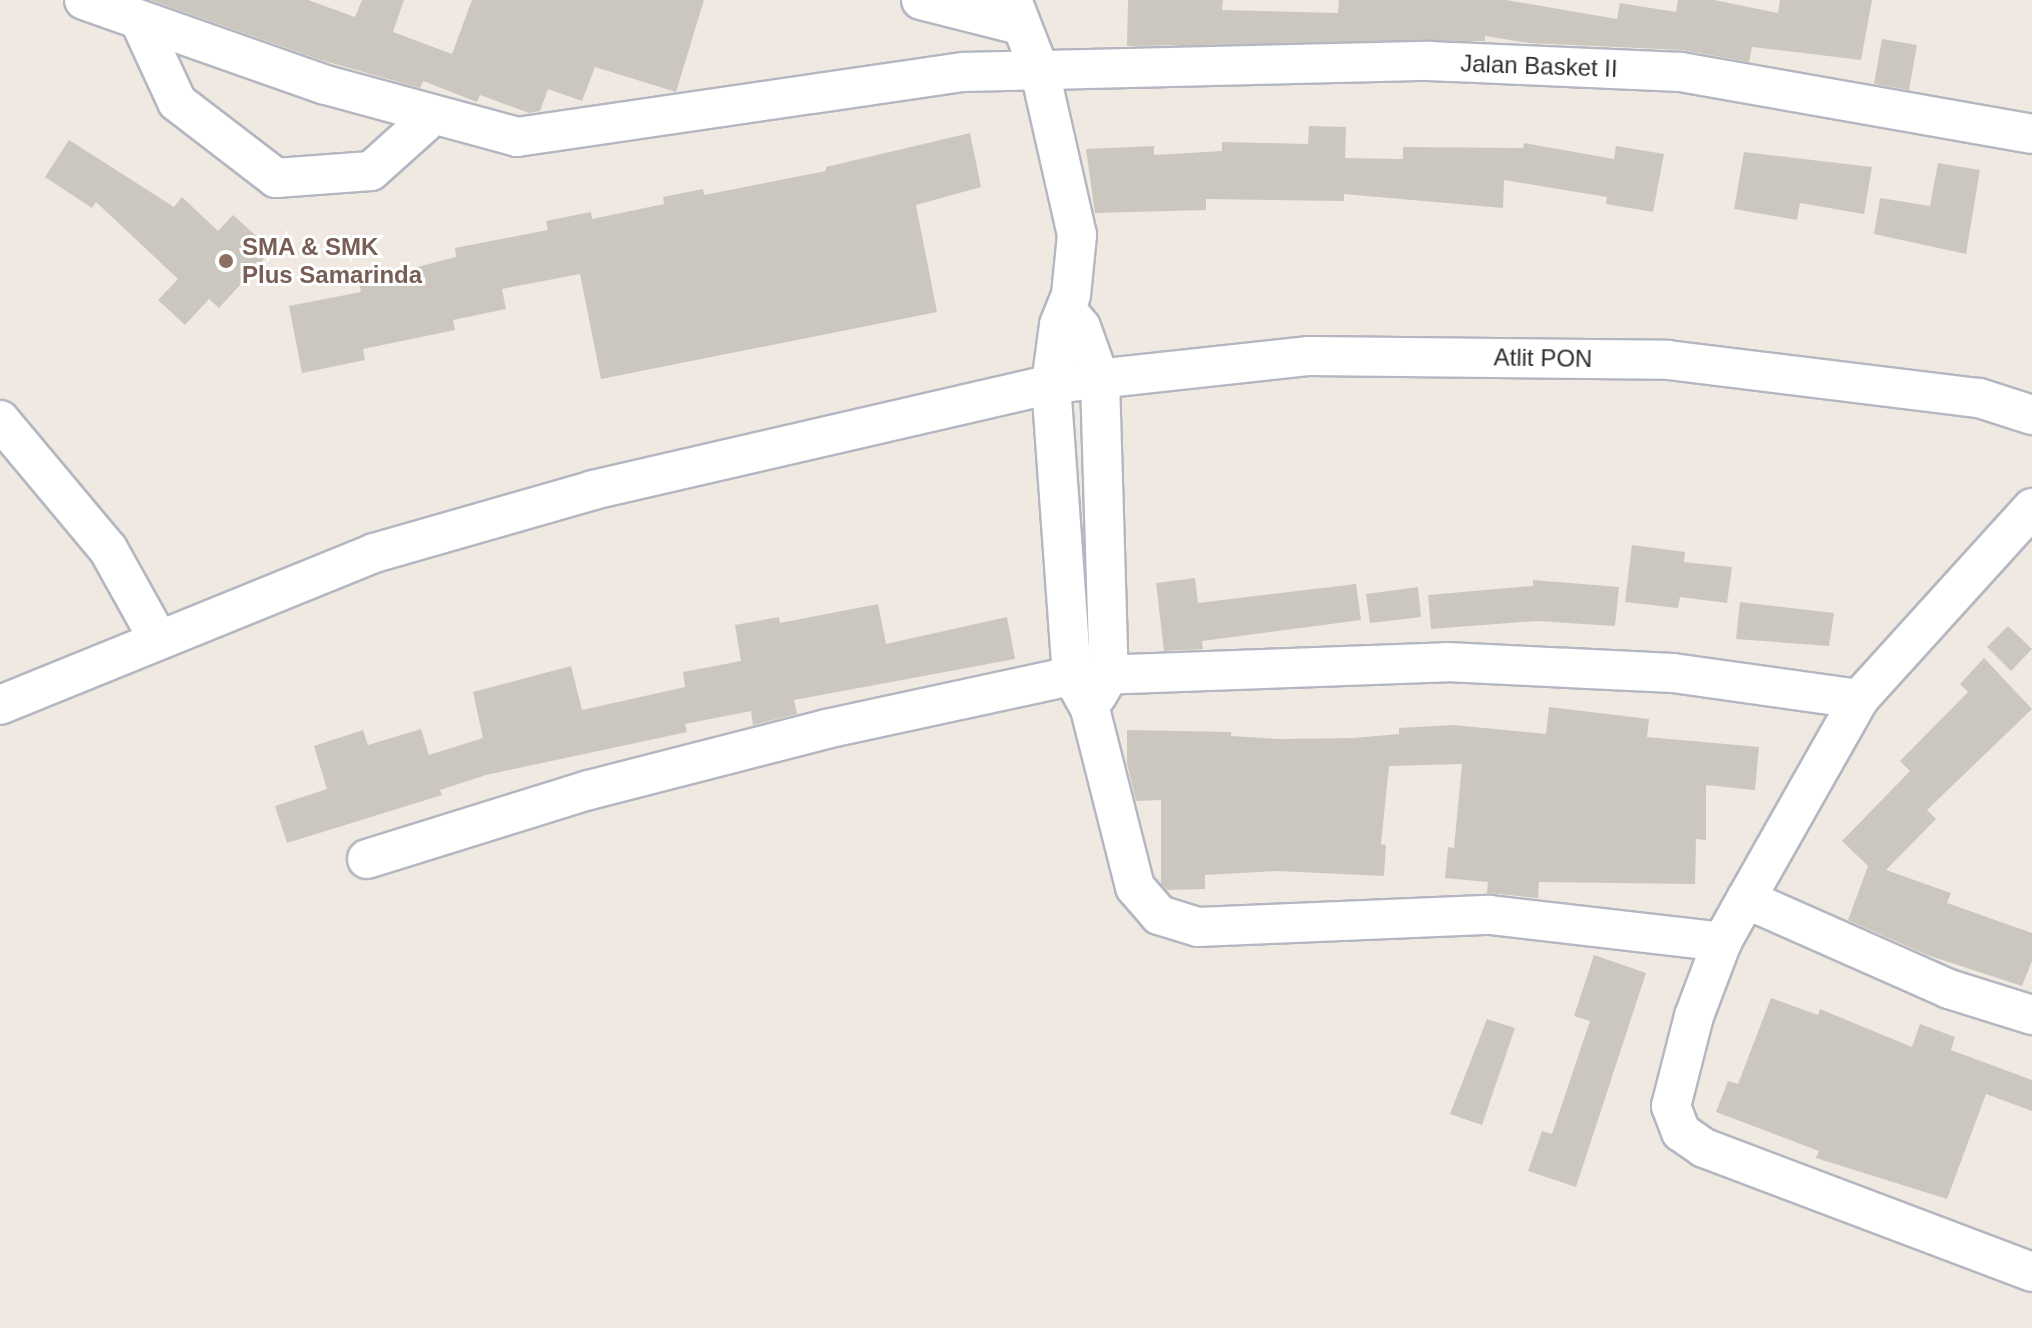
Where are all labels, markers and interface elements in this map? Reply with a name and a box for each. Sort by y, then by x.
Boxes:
street label: Jalan Basket II [1460,49,1618,83]
place label: SMA & SMK Plus Samarinda [242,233,422,289]
marker: SMA & SMK Plus Samarinda [217,252,235,270]
street label: Atlit PON [1493,343,1593,373]

